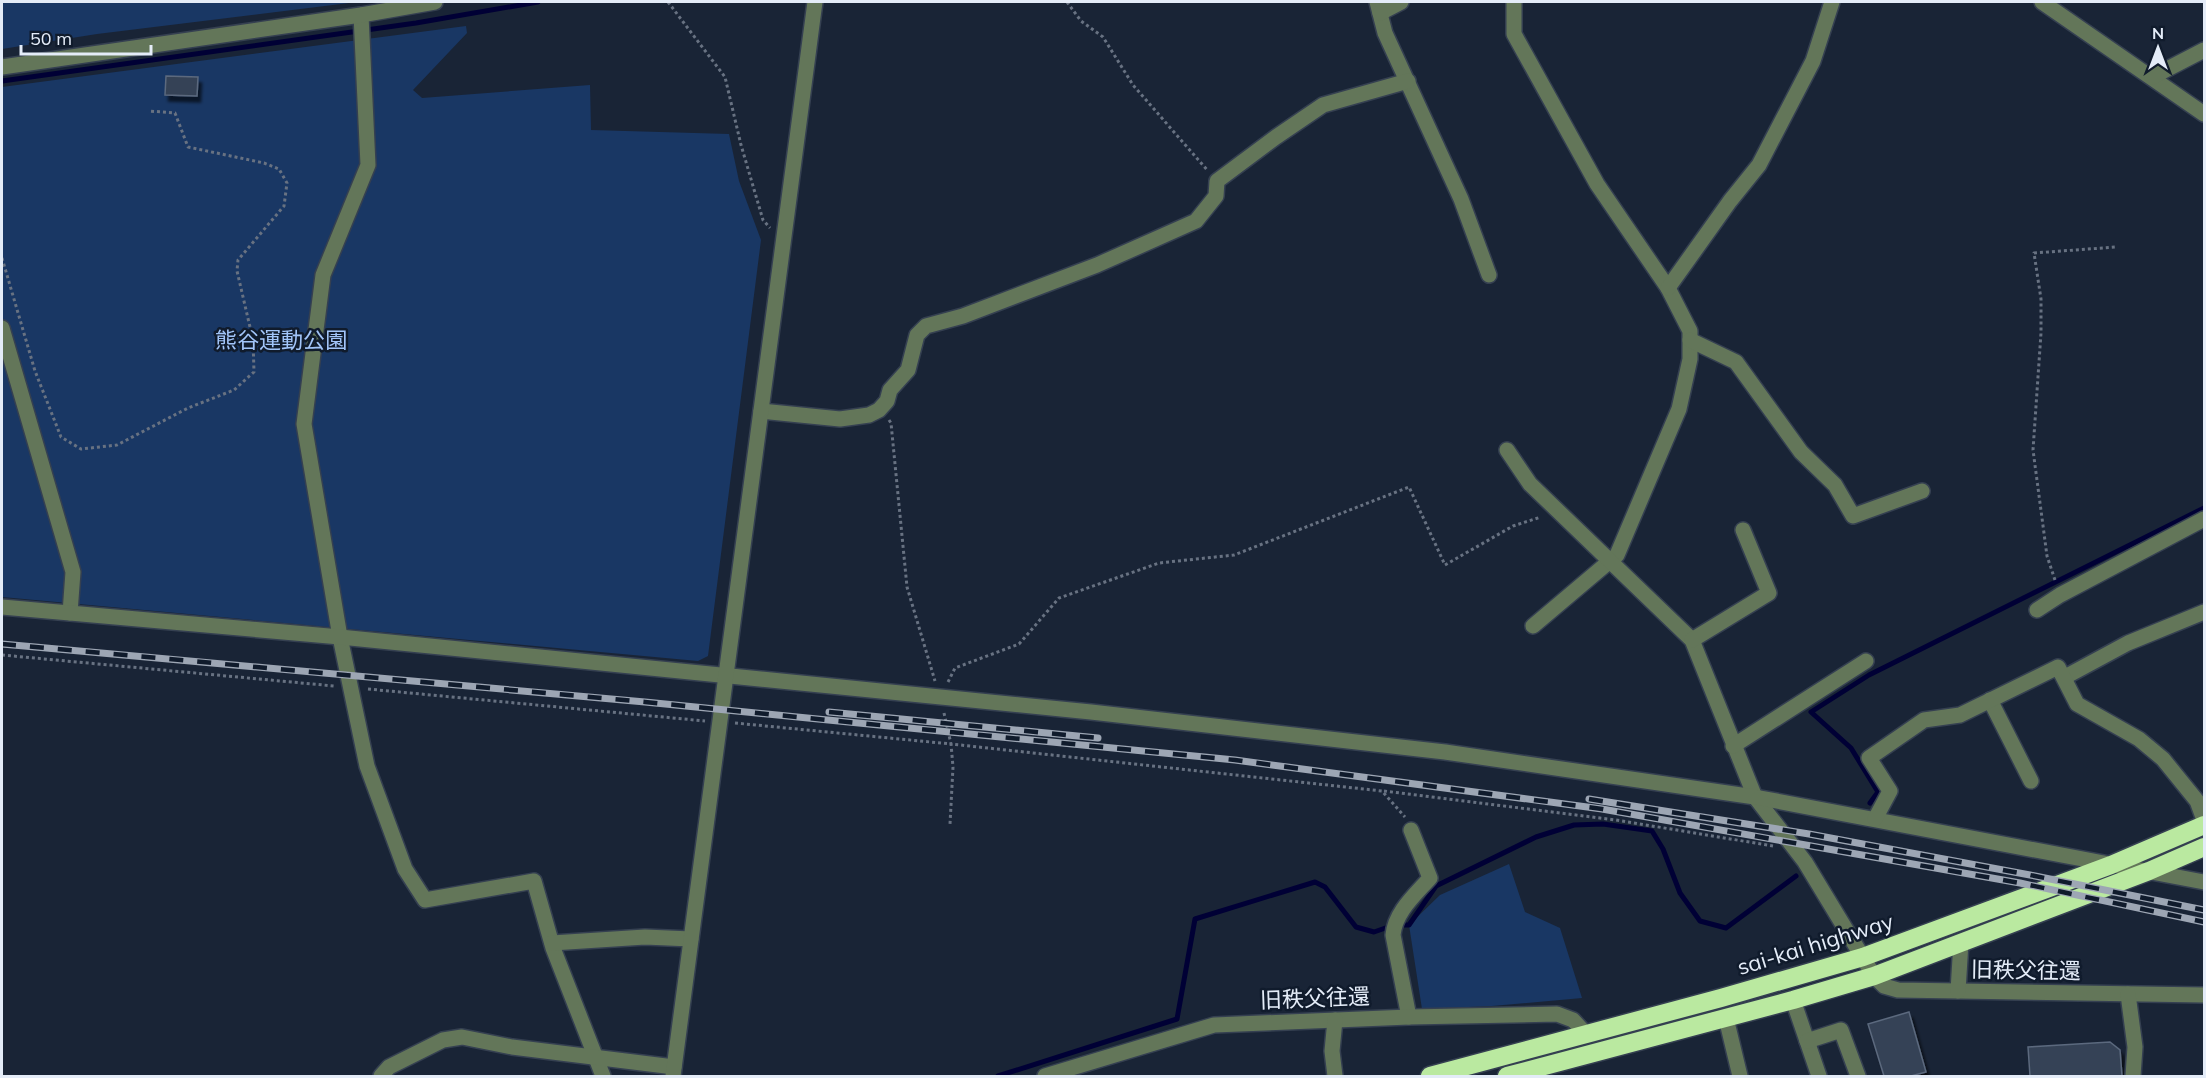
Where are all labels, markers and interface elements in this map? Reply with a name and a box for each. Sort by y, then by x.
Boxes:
scale bar [21,18,152,56]
north arrow [2128,18,2188,78]
text: N [2152,23,2164,43]
text: 50 m [30,27,72,50]
park label: 熊谷運動公園 [215,326,347,354]
street label: sai-kai highway [1733,907,1897,981]
street label: 旧秩父往還 [1971,955,2081,985]
street label: 旧秩父往還 [1260,982,1370,1014]

